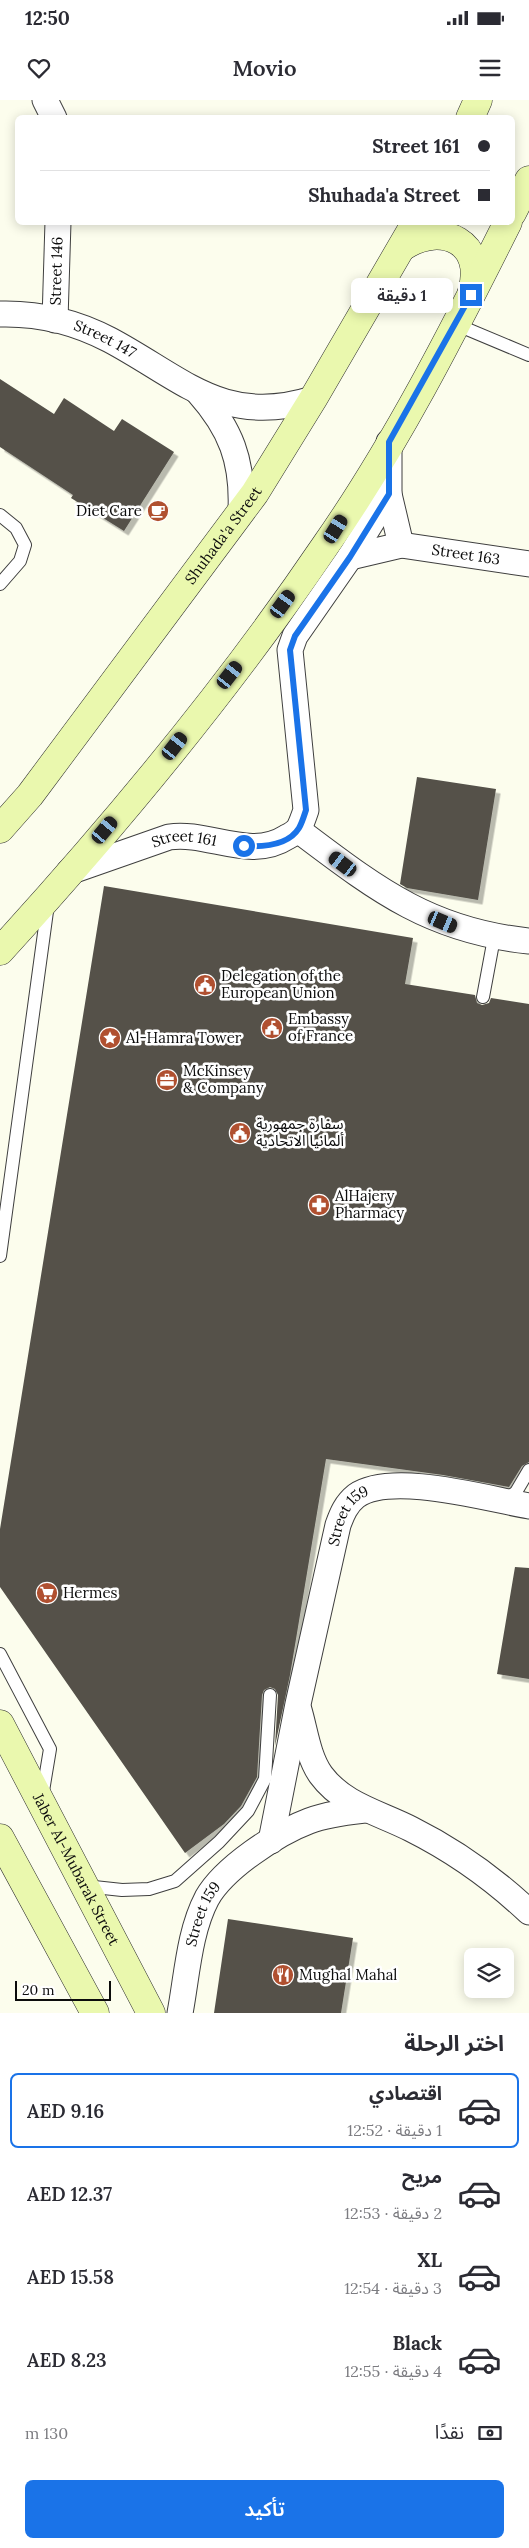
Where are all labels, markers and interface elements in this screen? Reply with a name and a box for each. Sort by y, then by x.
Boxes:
text: 12:50 [25,6,70,30]
icon: heart [25,54,53,82]
text: Movio [232,54,297,82]
icon: menu [476,54,504,82]
text: Street 161 [372,134,460,158]
text: Shuhada'a Street [308,183,460,207]
street label: Street 146 [45,236,67,306]
callout: 1 دقيقة [351,278,454,312]
route end [460,284,482,306]
text: 1 دقيقة [377,285,427,305]
street label: Street 147 [71,315,140,362]
street label: Shuhada'a Street [180,483,266,588]
cafe icon: Diet Care [146,499,170,523]
place label: Diet Care [76,501,142,520]
car [321,512,350,546]
street label: Street 163 [430,540,501,569]
car [268,587,297,621]
car [214,659,245,691]
car [159,730,190,762]
car [89,814,120,846]
street label: Street 161 [149,826,219,851]
route start [233,835,255,857]
car [326,849,359,879]
car [426,909,459,935]
place label: Delegation of the European Union [221,966,341,1002]
public building icon: Delegation of the European Union [193,973,217,997]
place label: Embassy of France [288,1009,353,1045]
public building icon: Embassy of France [260,1016,284,1040]
place icon: Al-Hamra Tower [98,1026,122,1050]
place label: Al-Hamra Tower [125,1028,242,1047]
place label: McKinsey & Company [183,1061,264,1097]
office icon: McKinsey & Company [155,1068,179,1092]
place label: سفارة جمهورية ألمانيا الاتحادية [256,1114,344,1150]
public building icon: سفارة جمهورية ألمانيا الاتحادية [228,1121,252,1145]
place label: AlHajery Pharmacy [334,1186,404,1222]
pharmacy icon: AlHajery Pharmacy [307,1193,331,1217]
street label: Street 159 [324,1481,371,1548]
supermarket icon: Hermes [35,1581,59,1605]
place label: Hermes [63,1583,118,1602]
street label: Jaber Al-Mubarak Street [28,1789,124,1949]
street label: Street 159 [181,1877,224,1948]
map controls [464,1948,514,1998]
button: layers [464,1948,514,1998]
restaurant icon: Mughal Mahal [271,1963,295,1987]
place label: Mughal Mahal [299,1965,397,1984]
scale bar [15,1978,111,2001]
text: 20 m [22,1981,54,1999]
text: اختر الرحلة [404,2029,504,2057]
text: اقتصادي [369,2081,442,2105]
icon: car [457,2088,502,2133]
text: AED 9.16 [27,2099,104,2123]
text: 1 دقيقة · 12:52 [347,2120,442,2140]
text: مريح [402,2164,442,2188]
icon: car [457,2171,502,2216]
text: AED 12.37 [27,2182,112,2206]
text: 2 دقيقة · 12:53 [344,2203,442,2223]
text: XL [417,2248,442,2272]
icon: car [457,2254,502,2299]
text: AED 15.58 [27,2265,114,2289]
text: 3 دقيقة · 12:54 [344,2278,442,2298]
text: Black [393,2331,442,2355]
icon: car [457,2337,502,2382]
text: AED 8.23 [27,2348,107,2372]
text: 4 دقيقة · 12:55 [344,2361,442,2381]
icon: cash [476,2419,504,2447]
text: نقدًا [435,2420,464,2444]
text: 130 m [25,2423,68,2443]
button: تأكيد [25,2480,504,2538]

